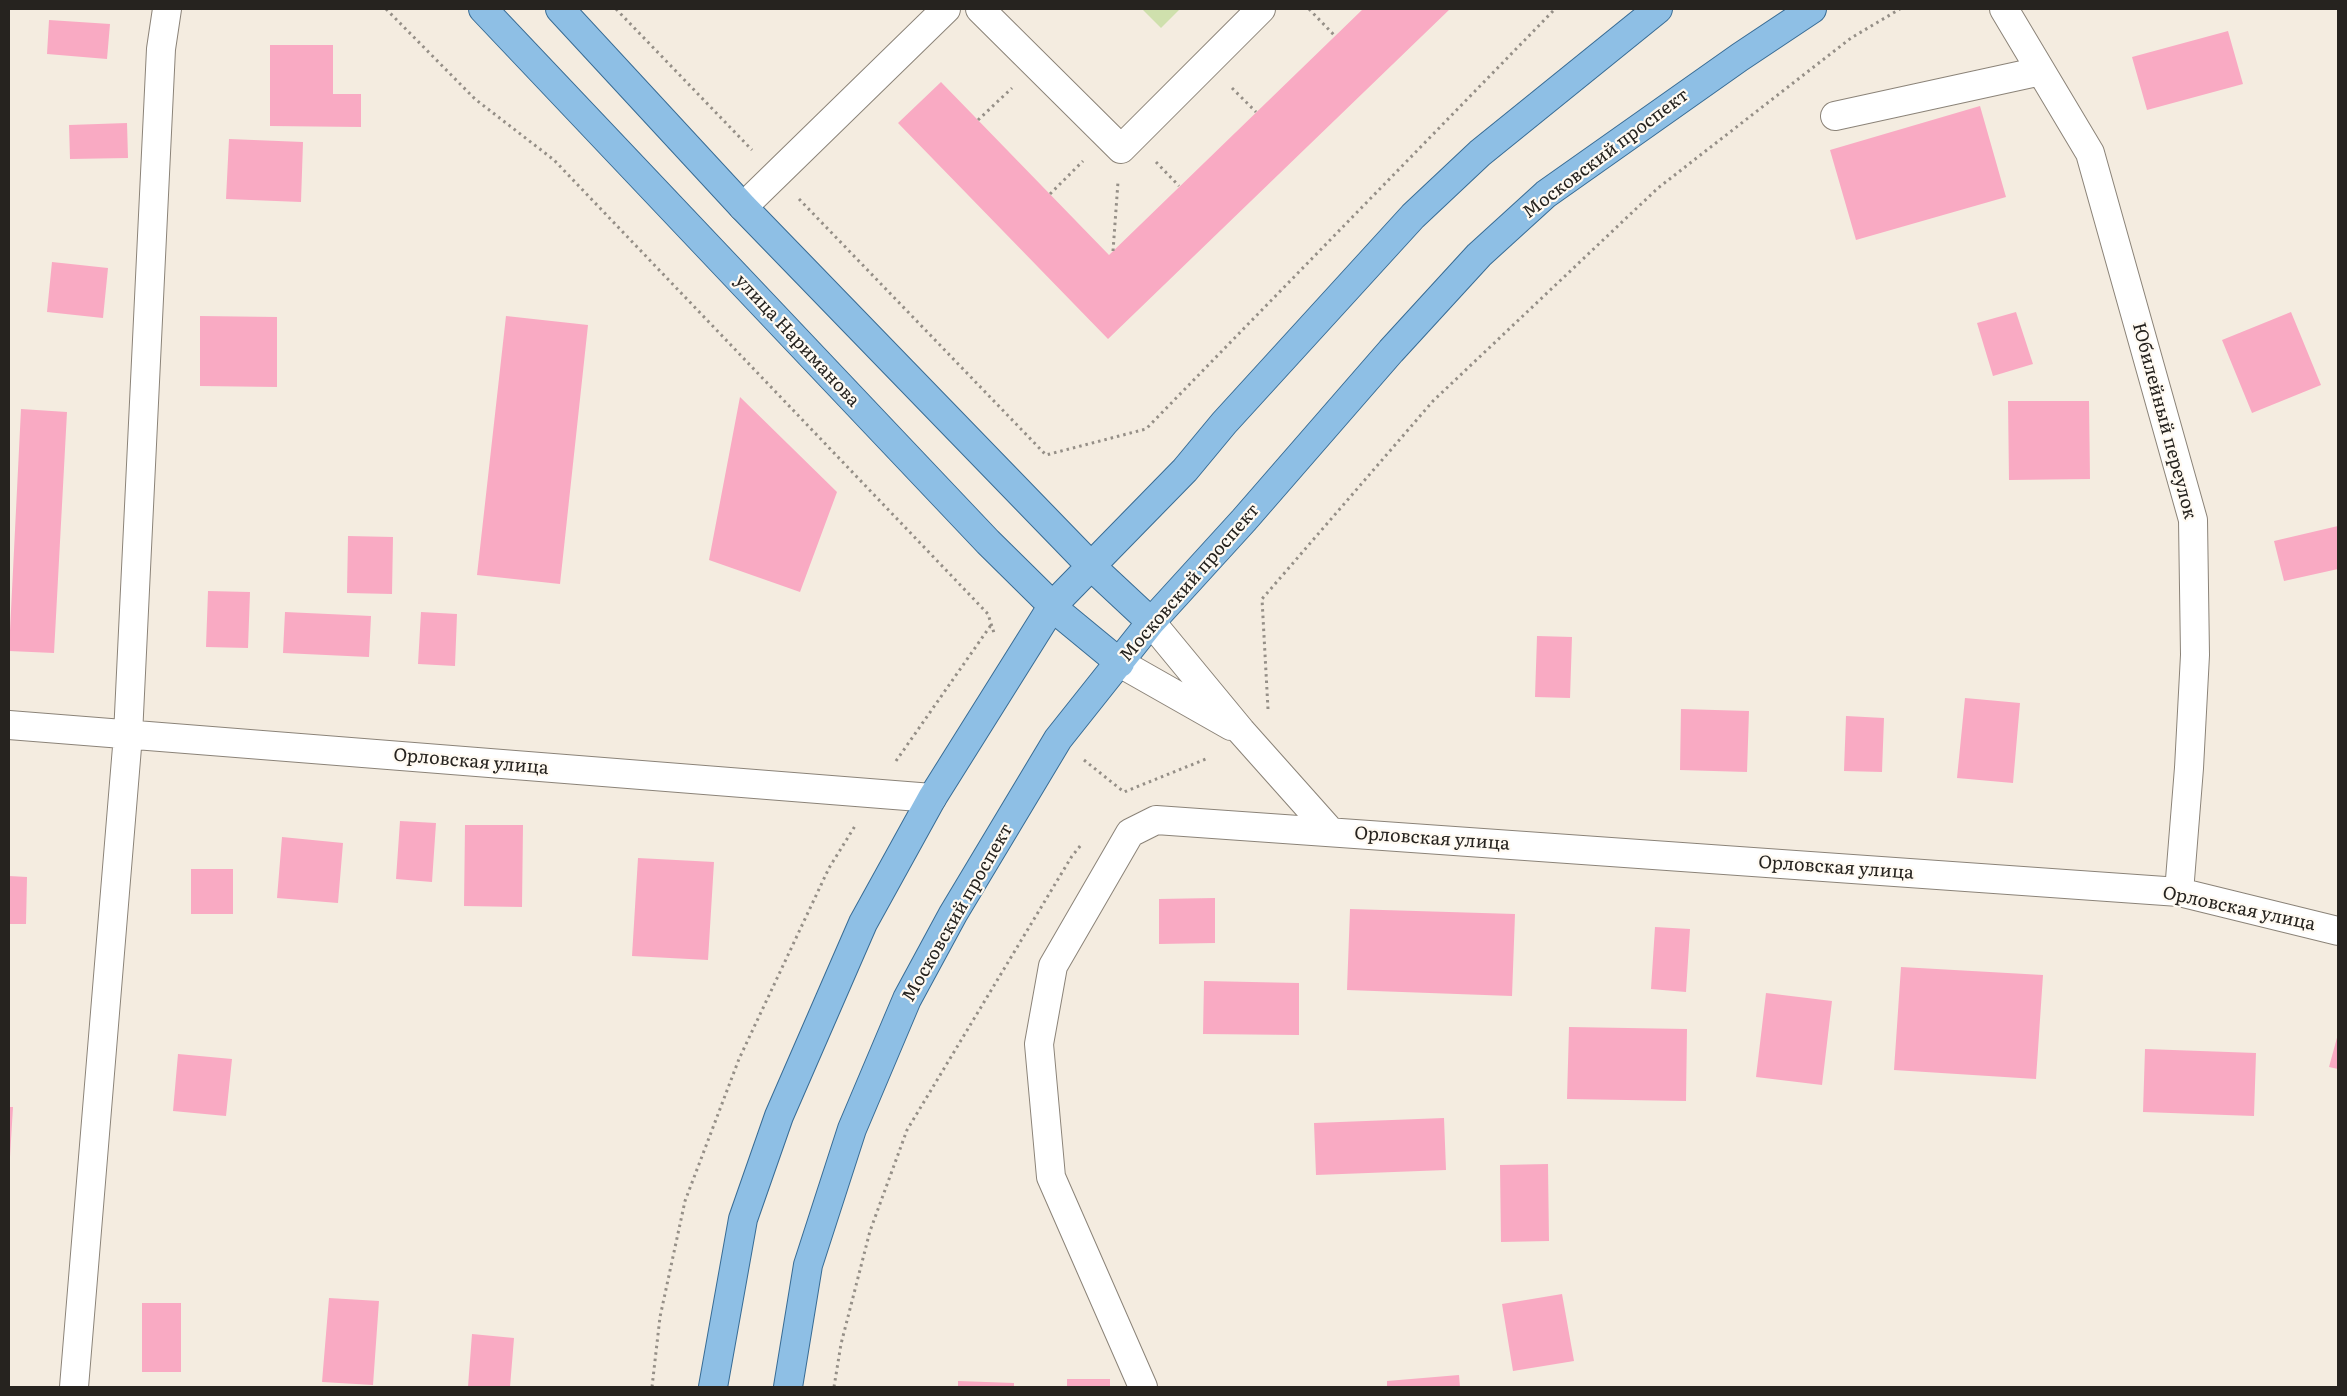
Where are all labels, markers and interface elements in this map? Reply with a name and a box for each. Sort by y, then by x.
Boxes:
street label: Московский проспект [1519,85,1693,223]
street label: улица Нариманова [730,270,864,412]
street label: Юбилейный переулок [2127,320,2201,522]
street label: Московский проспект [1116,500,1264,666]
street label: Орловская улица [392,744,550,780]
street label: Московский проспект [898,820,1018,1006]
street label: Орловская улица [1354,823,1510,855]
street label: Орловская улица [1758,852,1914,884]
street label: Орловская улица [2161,882,2317,936]

